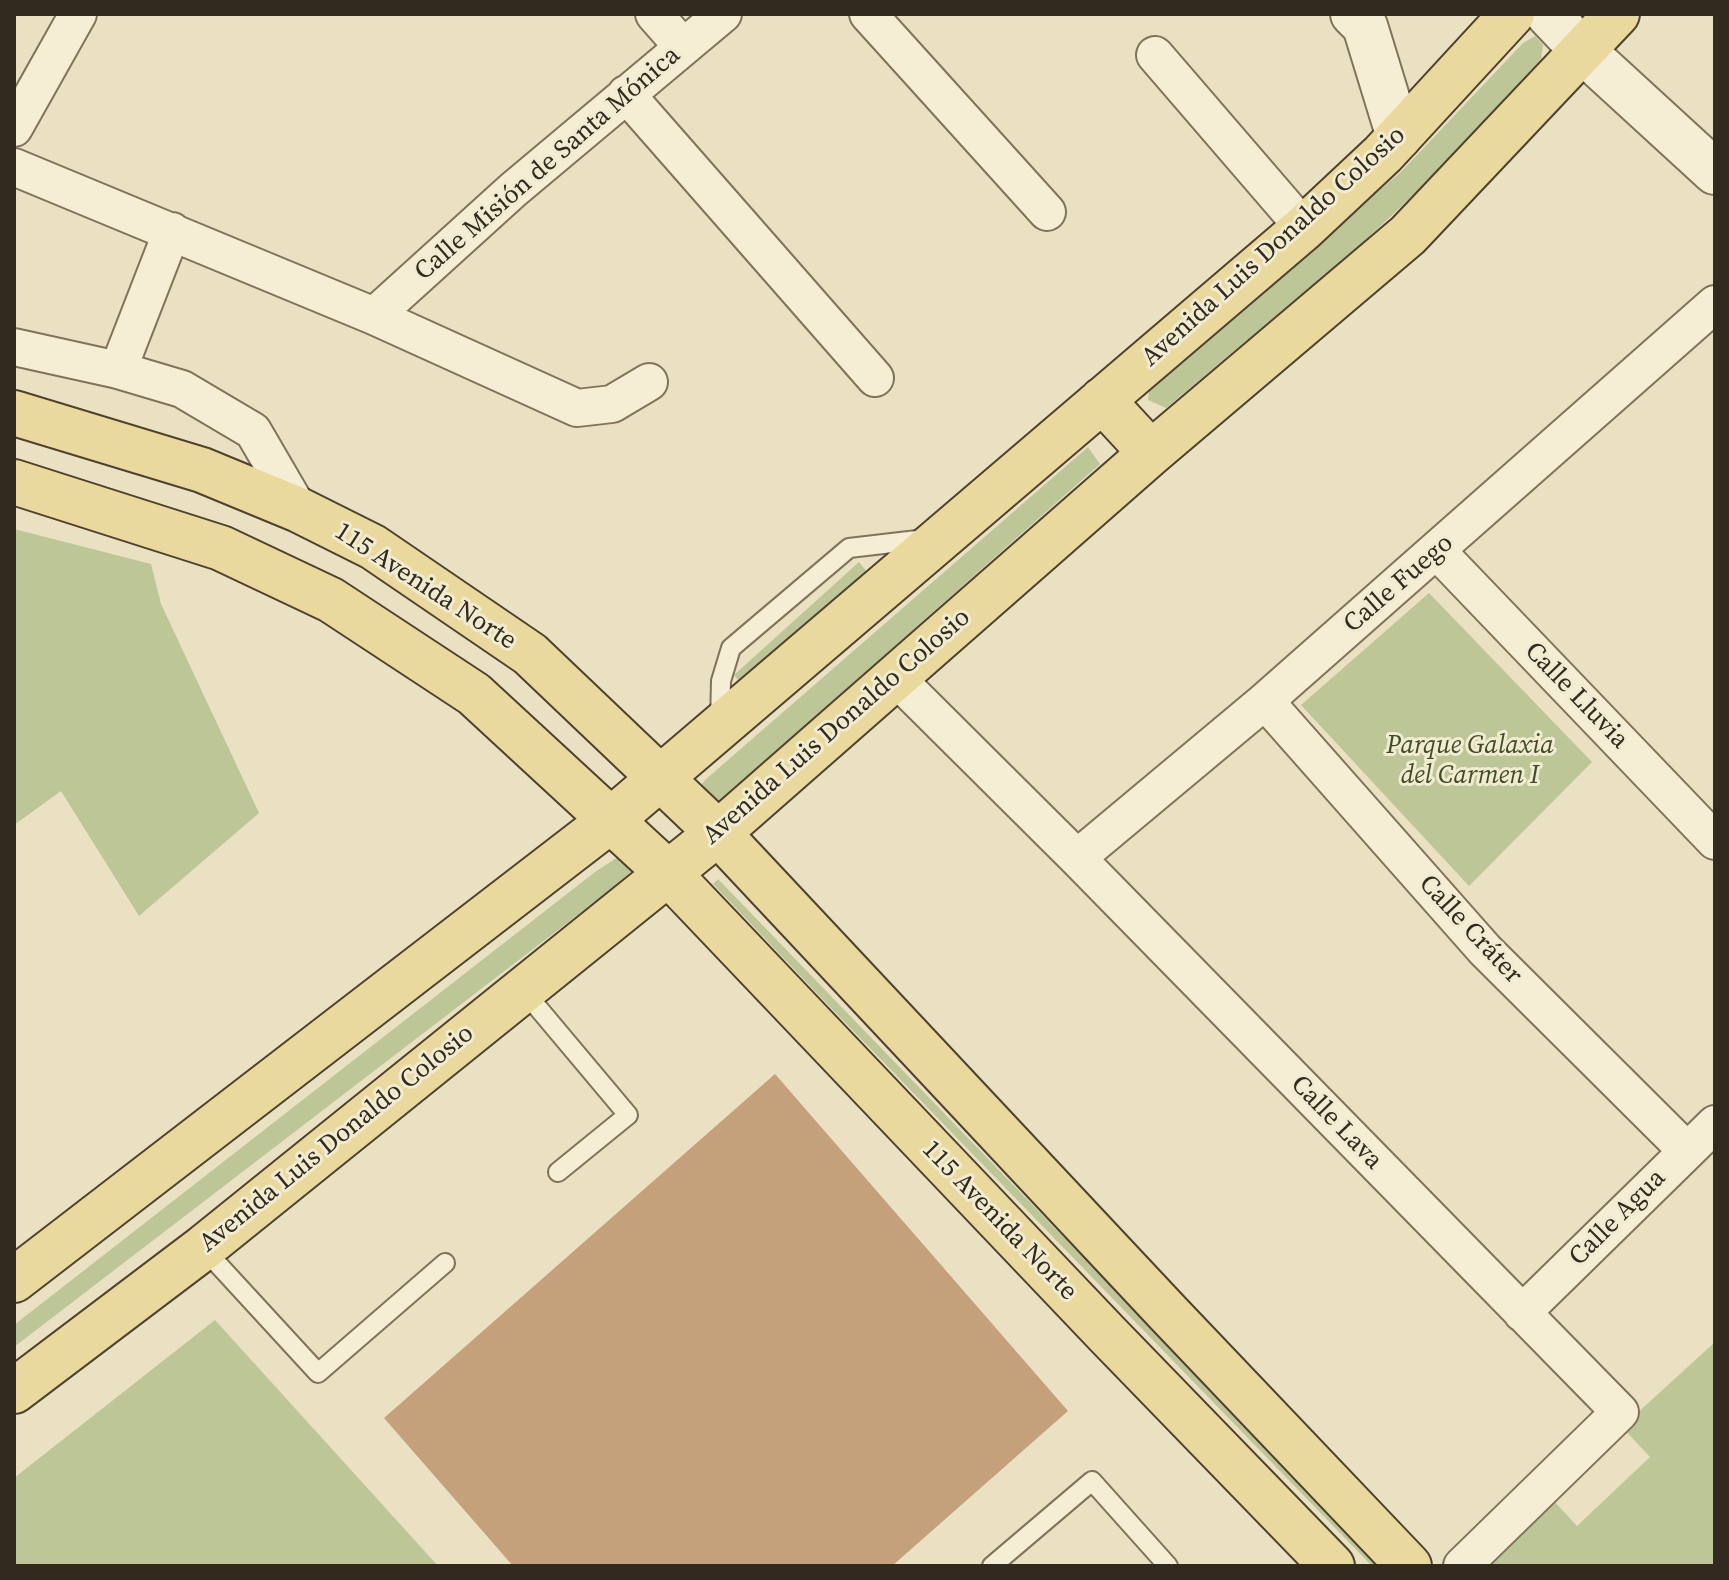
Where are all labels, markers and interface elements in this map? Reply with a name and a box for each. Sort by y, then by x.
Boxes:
street label: Calle Misión de Santa Mónica [409,40,687,288]
street label: Avenida Luis Donaldo Colosio [1136,120,1412,374]
street label: 115 Avenida Norte [328,517,522,657]
street label: Calle Fuego [1338,528,1460,640]
street label: Avenida Luis Donaldo Colosio [697,602,977,852]
street label: Calle Lluvia [1517,636,1635,756]
park label: Parque Galaxia del Carmen I [1386,730,1554,792]
street label: Calle Cráter [1412,869,1528,991]
street label: Avenida Luis Donaldo Colosio [193,1019,481,1259]
street label: Calle Lava [1284,1070,1388,1176]
street label: 115 Avenida Norte [915,1135,1083,1307]
street label: Calle Agua [1563,1163,1673,1273]

